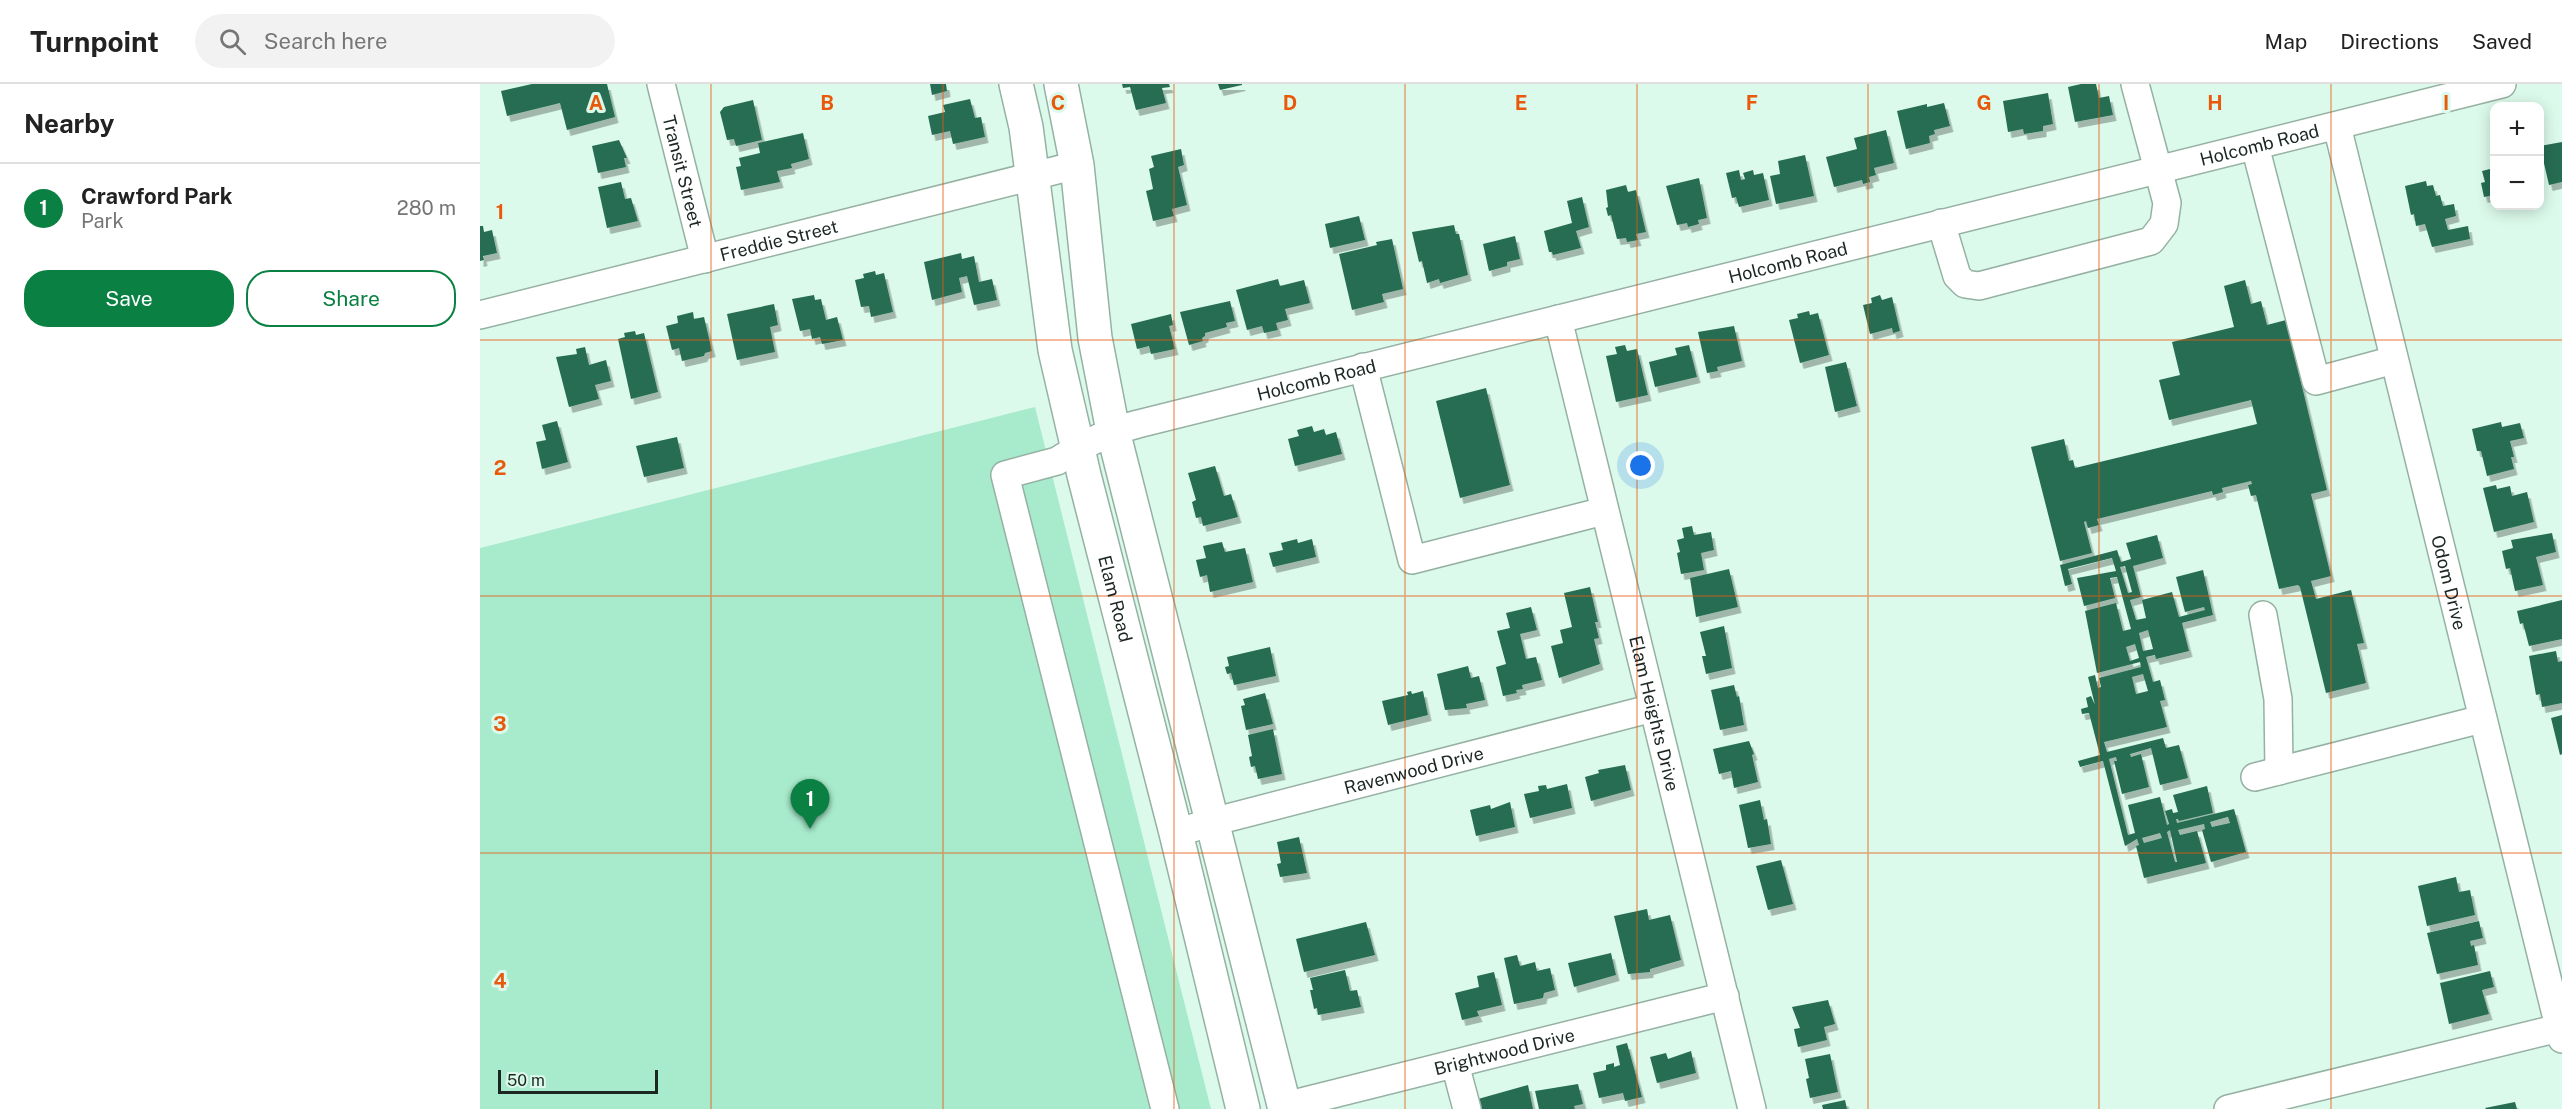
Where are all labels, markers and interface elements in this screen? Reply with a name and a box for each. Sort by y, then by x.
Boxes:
search box [195,14,615,68]
text: Turnpoint [30,25,159,58]
icon: search [216,25,249,58]
text: Search here [264,28,387,54]
text: Map [2265,29,2307,54]
text: Directions [2340,29,2439,54]
text: Saved [2472,29,2532,54]
text: A [589,91,603,115]
text: B [820,91,834,115]
text: C [1051,91,1065,115]
text: D [1283,91,1297,115]
text: E [1515,91,1527,115]
text: F [1746,91,1758,115]
text: G [1976,91,1992,115]
text: H [2207,91,2223,115]
text: I [2443,91,2449,115]
map controls [2490,102,2544,210]
button: + [2490,102,2544,156]
text: Nearby [24,108,114,139]
street label: Transit Street [659,113,707,229]
street label: Holcomb Road [2198,120,2321,169]
button: − [2490,156,2544,210]
text: Crawford Park [81,183,232,209]
text: 1 [39,196,48,220]
text: 280 m [397,196,456,220]
text: 1 [496,200,504,224]
text: Park [81,209,124,233]
street label: Freddie Street [717,215,840,265]
street label: Holcomb Road [1726,237,1850,287]
button: Save [24,270,234,327]
button: Share [246,270,456,327]
street label: Holcomb Road [1254,355,1378,405]
your location [1626,451,1655,480]
text: 2 [494,456,506,480]
street label: Odom Drive [2428,533,2471,632]
street label: Elam Road [1095,553,1137,644]
street label: Elam Heights Drive [1626,633,1684,793]
text: 3 [493,712,507,736]
street label: Ravenwood Drive [1342,742,1486,798]
pin: 1 [790,780,830,829]
text: 4 [493,969,507,993]
street label: Brightwood Drive [1432,1024,1577,1079]
scale bar [498,1067,658,1094]
text: 50 m [507,1071,545,1090]

